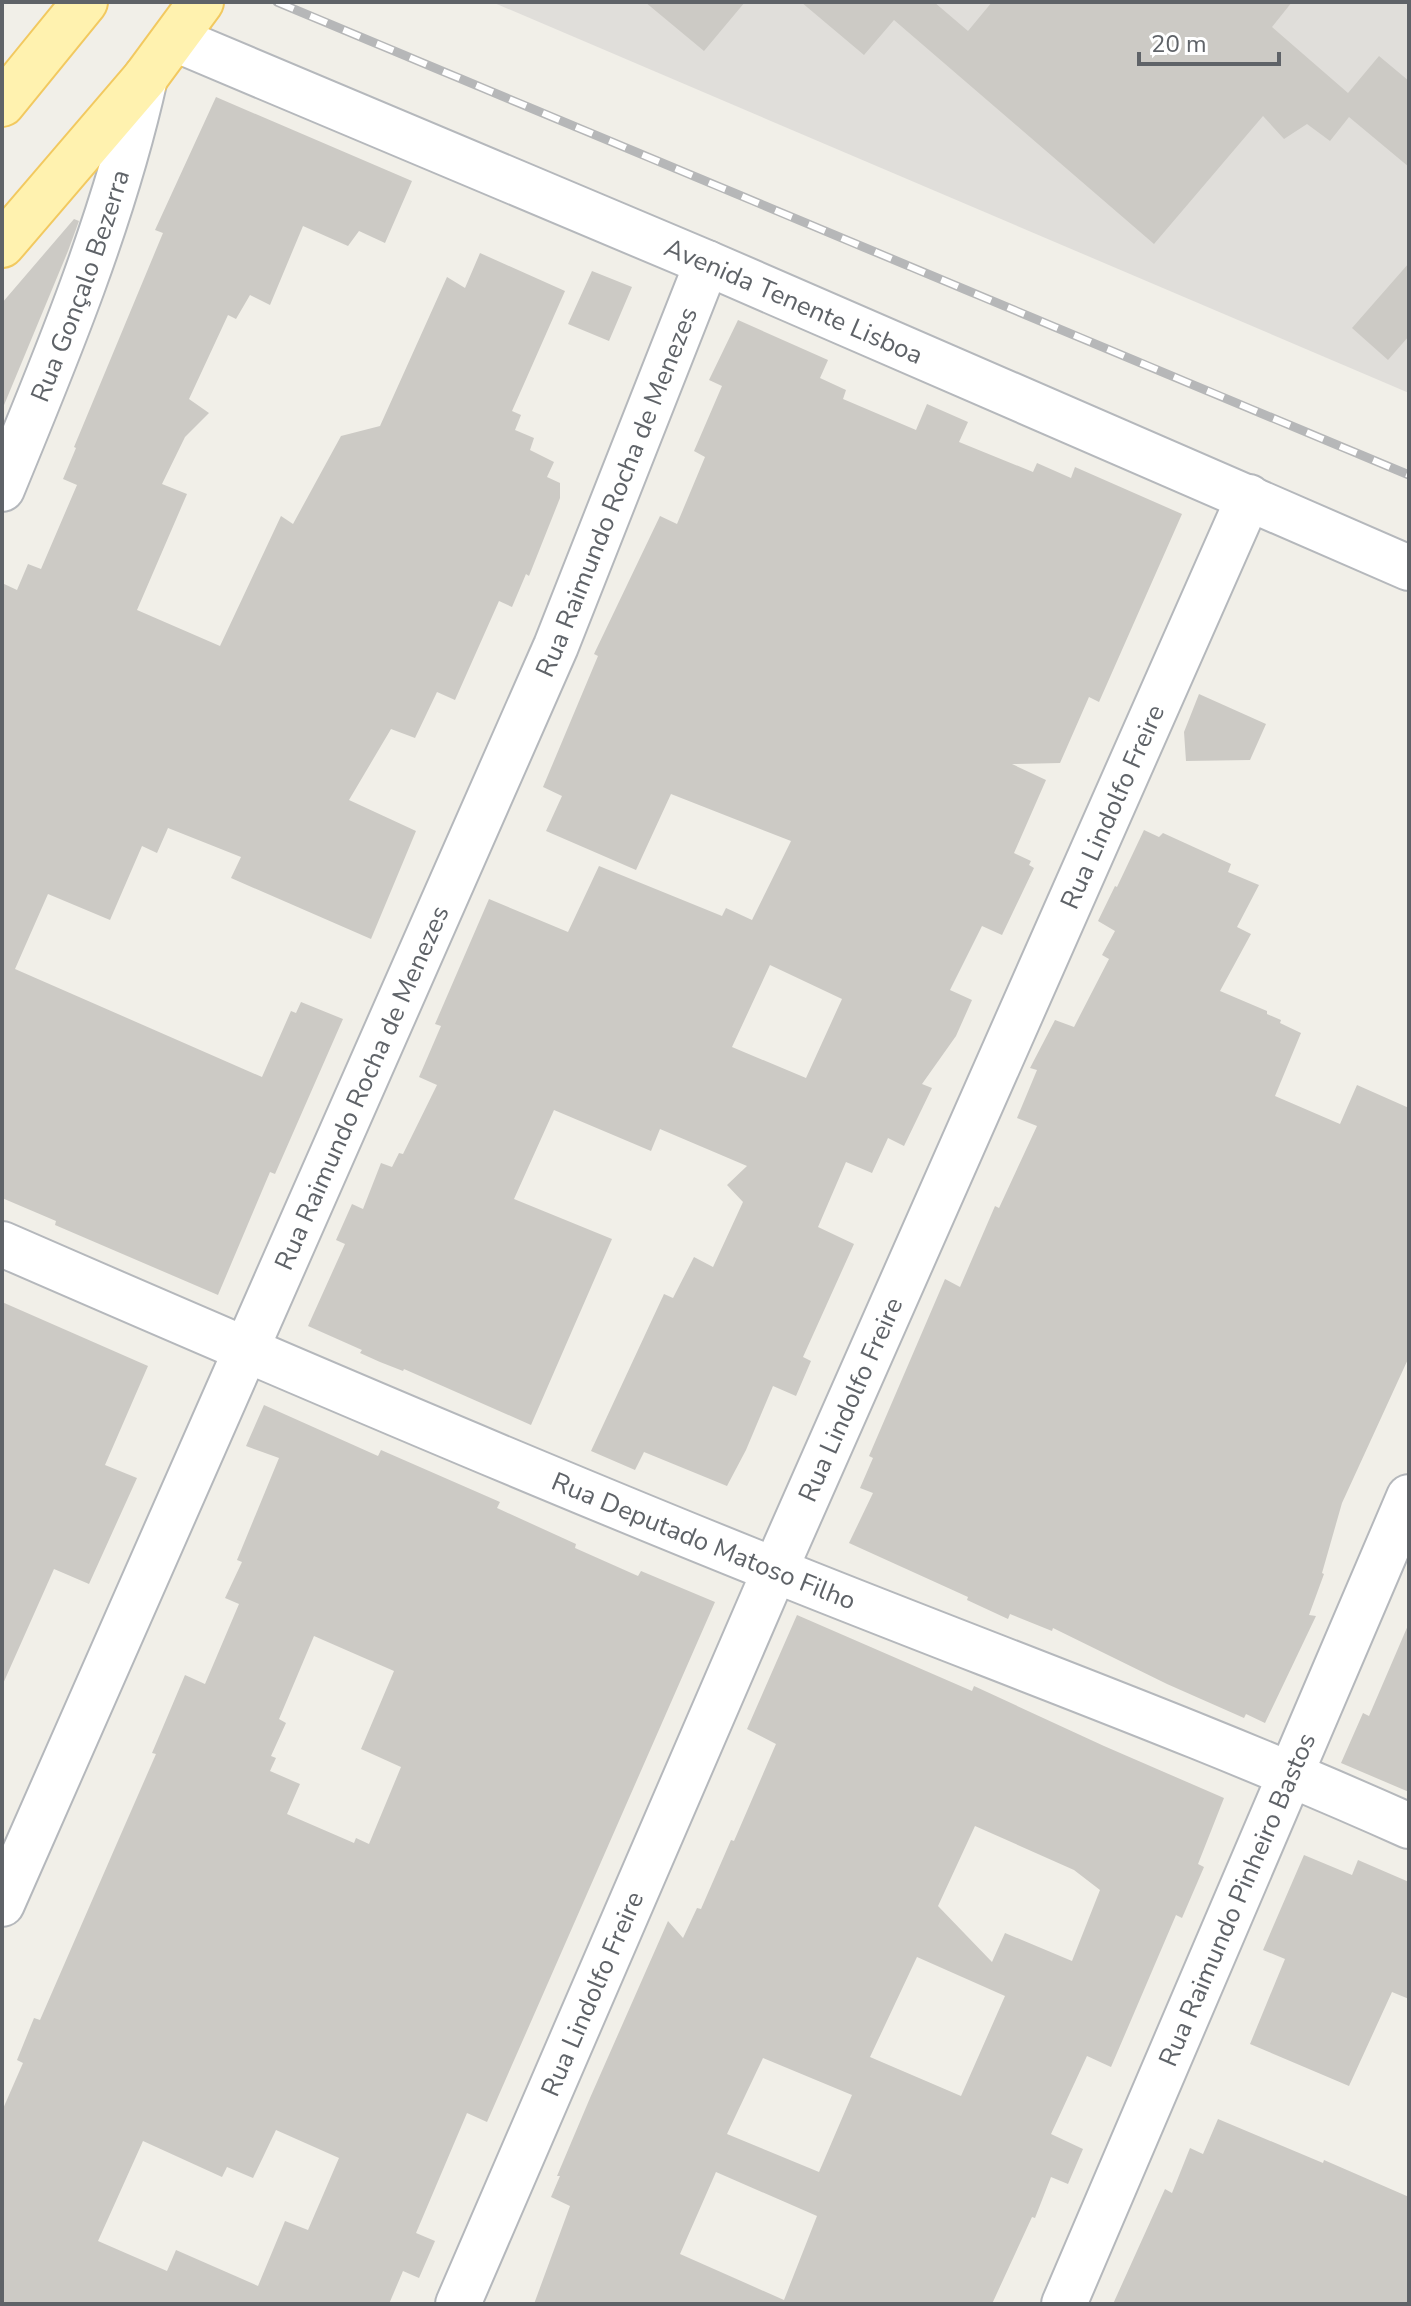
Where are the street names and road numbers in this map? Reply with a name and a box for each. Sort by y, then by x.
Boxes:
street label: Rua Gonçalo Bezerra [22,165,138,407]
street label: Avenida Tenente Lisboa [659,230,929,372]
street label: Rua Raimundo Rocha de Menezes [527,302,705,682]
street label: Rua Lindolfo Freire [1052,699,1173,914]
street label: Rua Raimundo Rocha de Menezes [266,900,457,1275]
street label: Rua Lindolfo Freire [790,1292,911,1507]
street label: Rua Deputado Matoso Filho [547,1464,861,1618]
street label: Rua Raimundo Pinheiro Bastos [1150,1727,1324,2072]
street label: Rua Lindolfo Freire [532,1886,652,2102]

